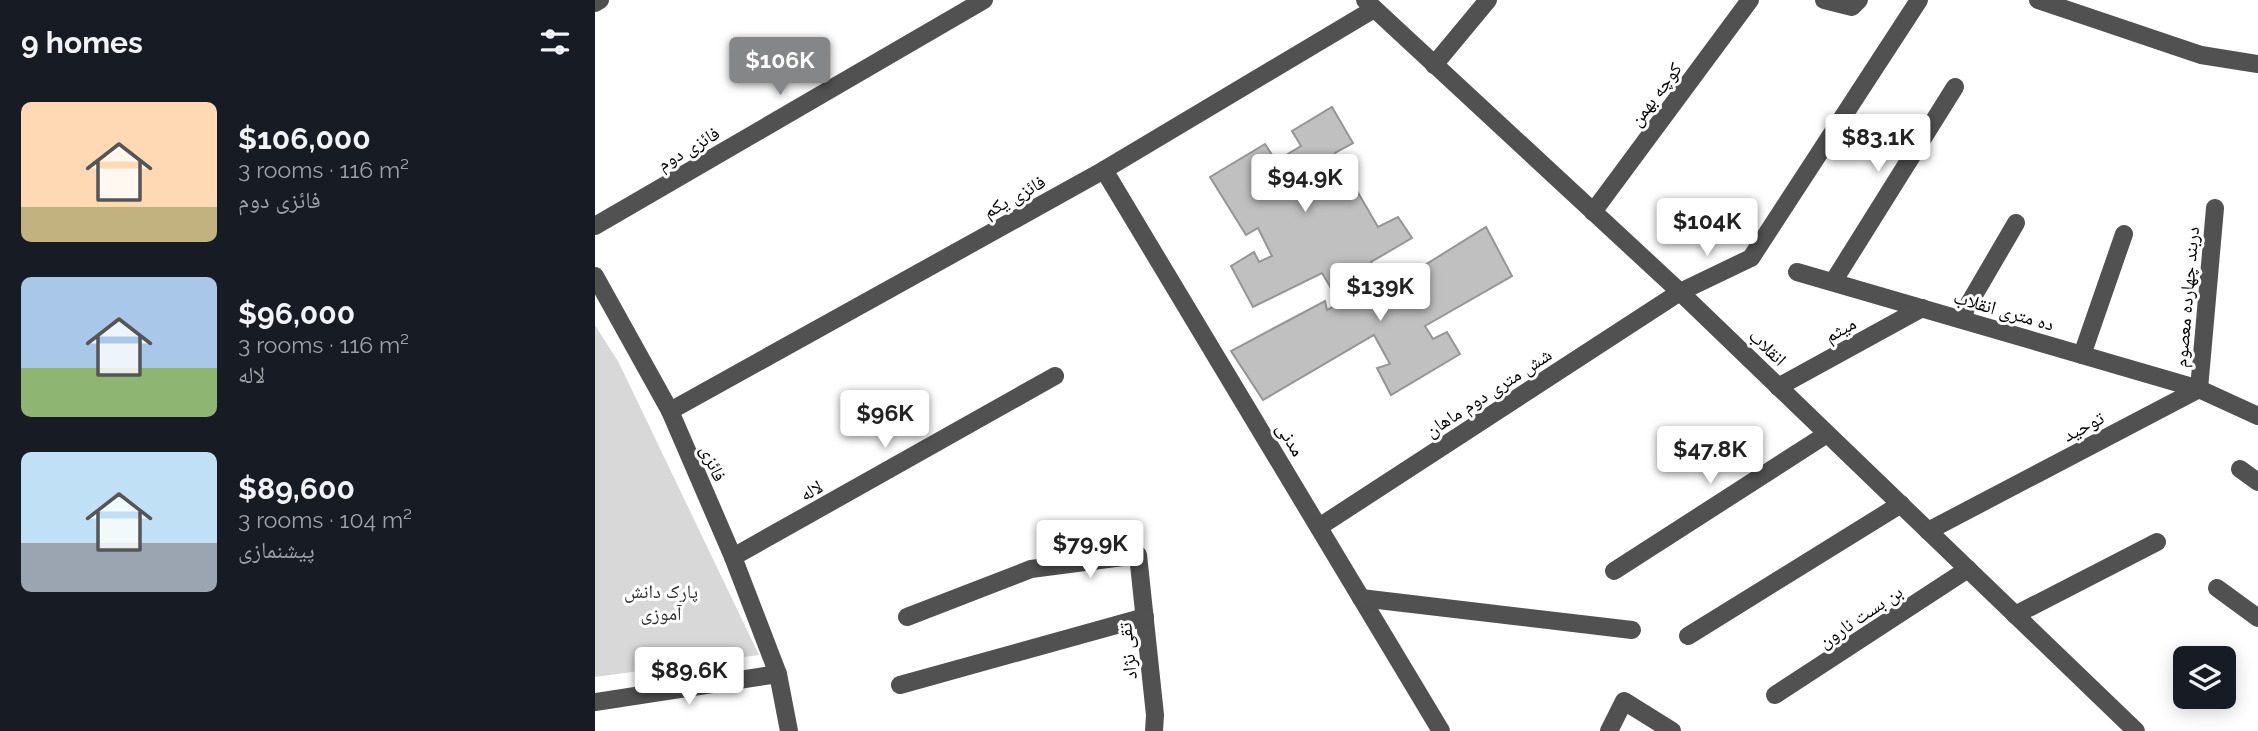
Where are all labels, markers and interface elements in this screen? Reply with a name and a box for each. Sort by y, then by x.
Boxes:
icon: filters [536,23,574,61]
text: 9 homes [21,25,143,60]
pin: $106K [731,38,829,97]
text: $106K [745,46,815,73]
street label: کوچه بهمن [1624,58,1687,131]
pin: $83.1K [1821,114,1935,174]
text: $106,000 [238,121,371,156]
street label: فائزی دوم [653,121,725,177]
text: $83.1K [1841,123,1915,150]
icon: home [77,130,161,214]
pin: $94.9K [1248,154,1362,214]
text: 3 rooms · 116 m² [238,156,409,183]
text: $94.9K [1267,163,1343,190]
street label: فائزی یکم [979,170,1050,224]
text: فائزی دوم [238,186,321,213]
pin: $104K [1658,198,1756,258]
text: $104K [1673,207,1741,234]
street label: دربند چهارده معصوم [2169,226,2206,369]
pin: $139K [1331,264,1429,323]
text: $139K [1346,272,1414,299]
street label: ده متری انقلاب [1951,285,2057,336]
text: $96,000 [238,296,355,331]
icon: home [77,305,161,389]
street label: میثم [1821,312,1860,348]
street label: انقلاب [1744,324,1791,370]
text: 3 rooms · 116 m² [238,331,409,358]
street label: شش متری دوم ماهان [1421,343,1557,444]
text: لاله [238,361,265,388]
pin: $96K [844,391,926,450]
text: $96K [856,399,914,426]
street label: توحید [2059,406,2108,447]
street label: مدنی [1271,418,1310,461]
pin: $47.8K [1653,426,1767,486]
text: $47.8K [1673,435,1747,462]
street label: فائزی [696,441,731,485]
text: $89,600 [238,471,355,506]
street label: لاله [796,475,826,505]
icon: home [77,480,161,564]
text: 3 rooms · 104 m² [238,506,412,533]
pin: $79.9K [1033,520,1147,580]
text: $79.9K [1052,529,1128,556]
text: پیشنمازی [238,536,315,563]
park label: پارک دانش آموزی [624,580,698,625]
street label: بن بست نارون [1814,580,1907,653]
street label: تقی نژاد [1113,621,1142,681]
map controls [2173,646,2236,709]
button: layers [2173,646,2236,709]
pin: $89.6K [632,648,746,707]
text: $89.6K [651,656,727,683]

